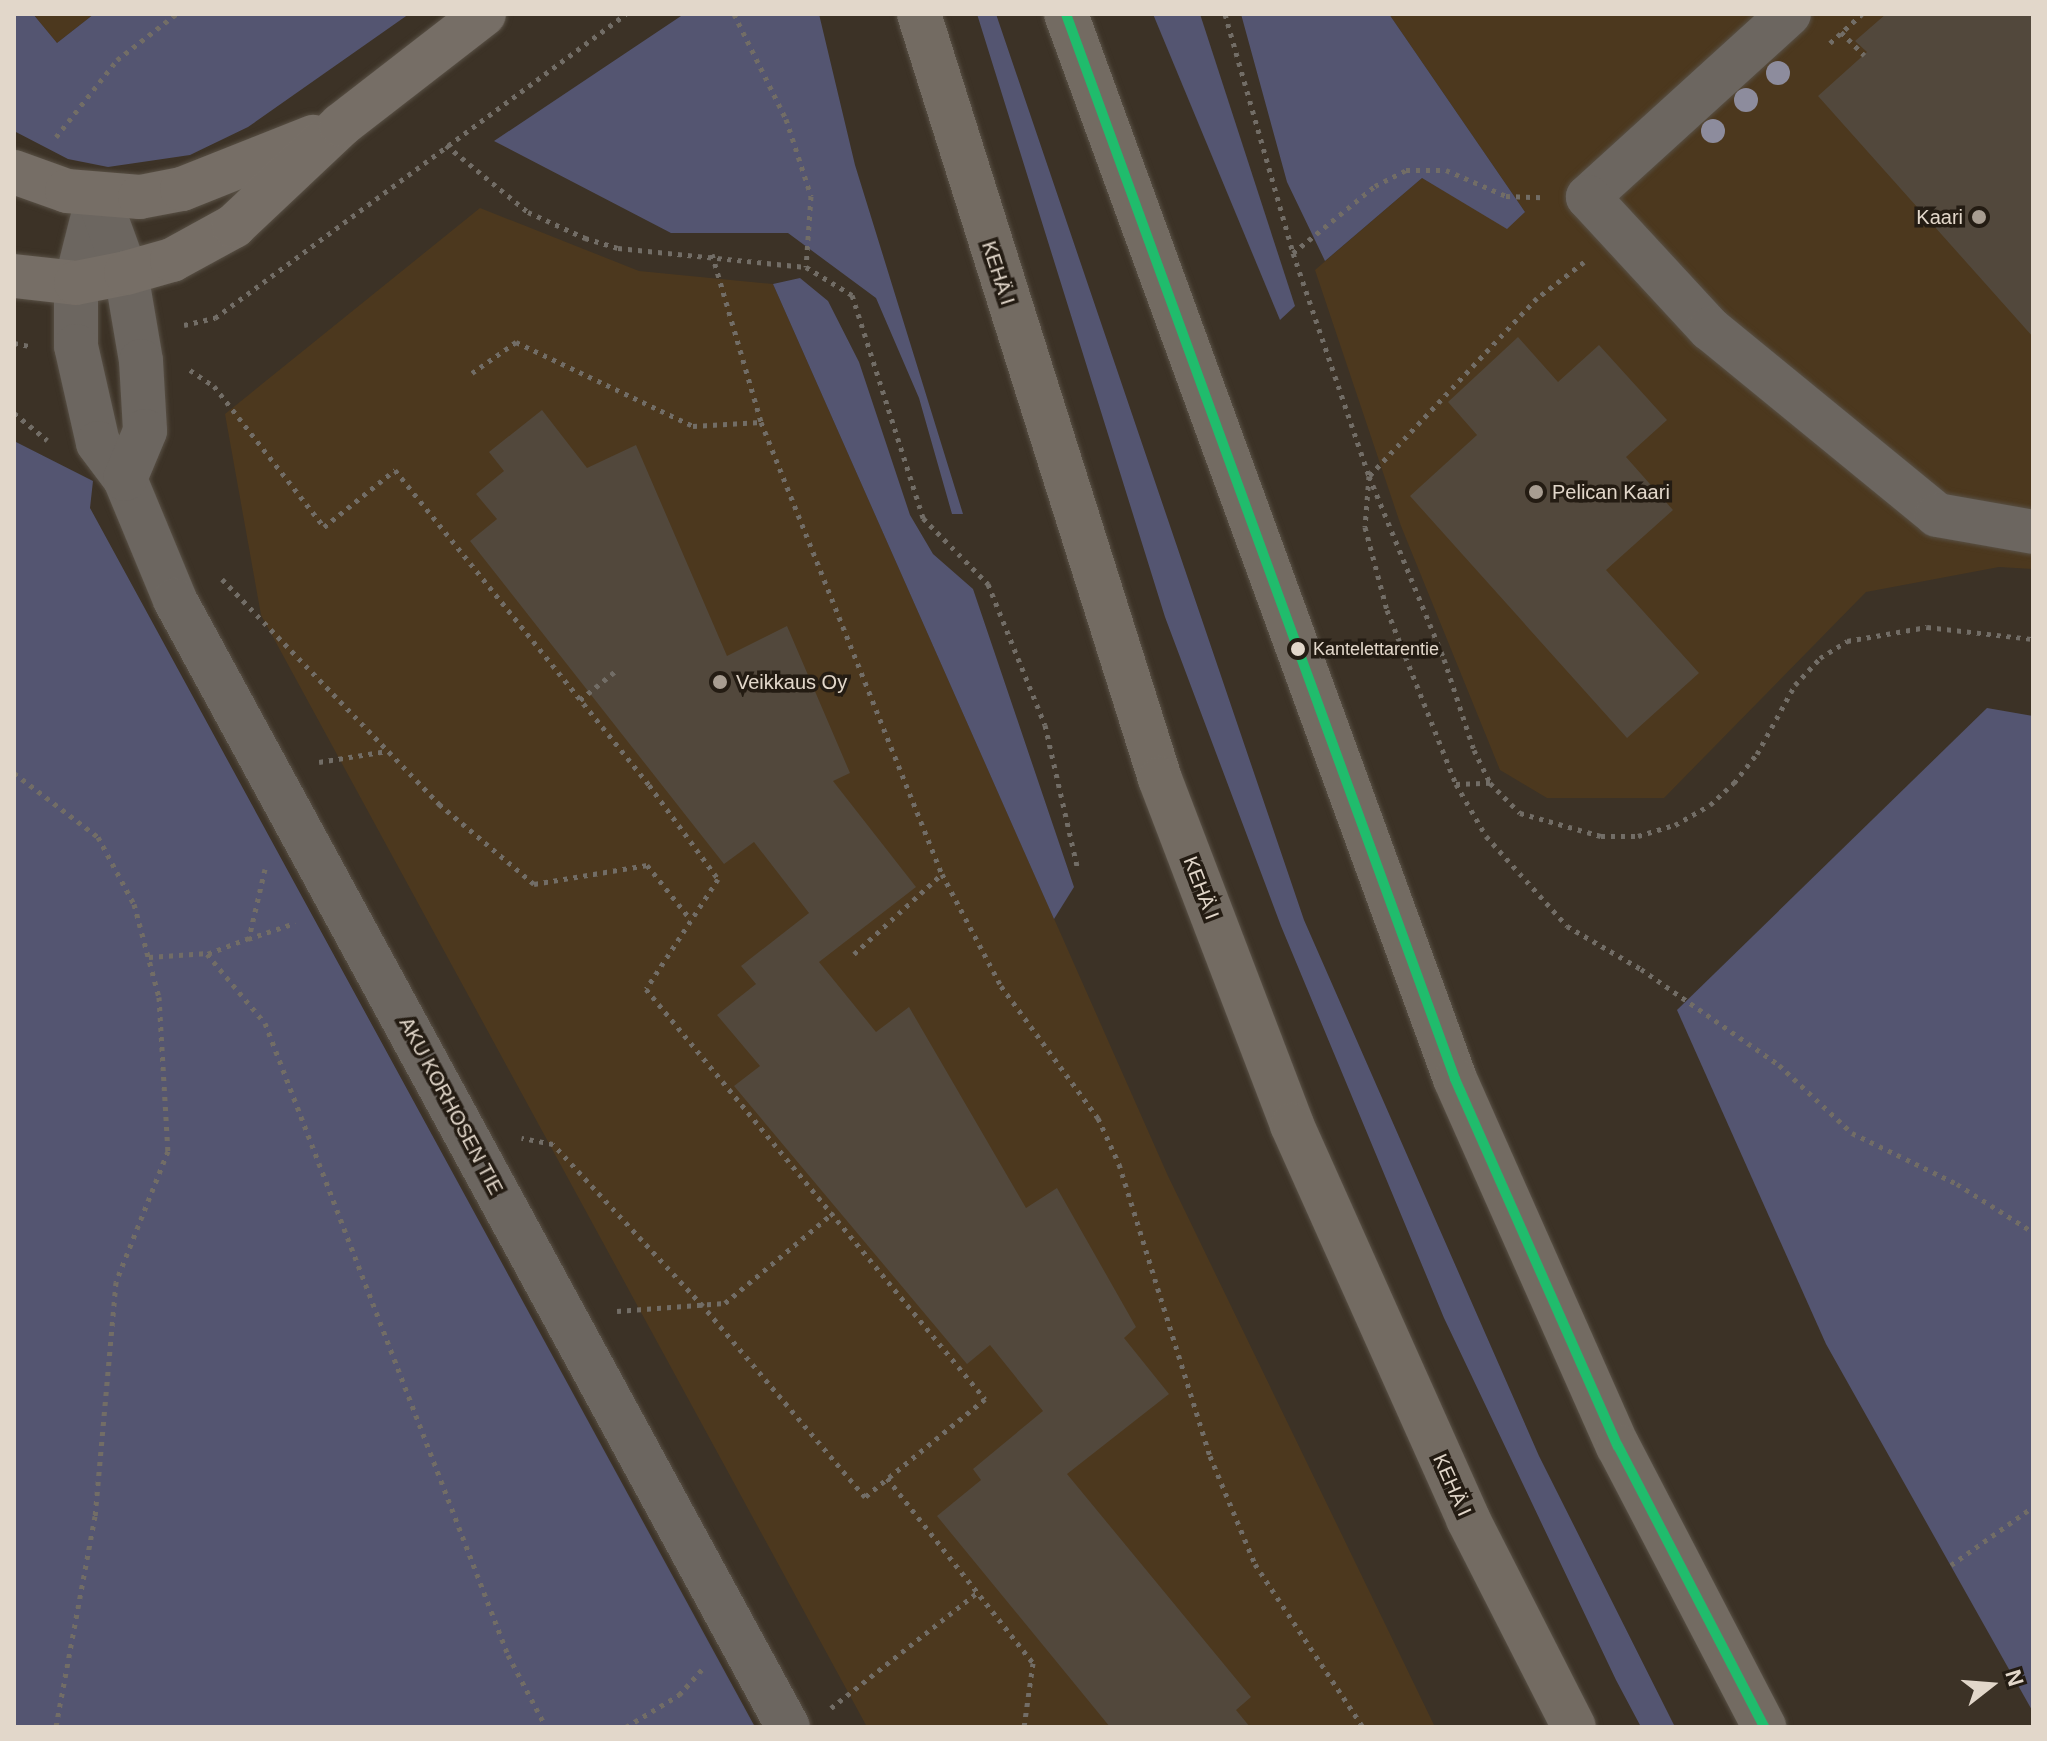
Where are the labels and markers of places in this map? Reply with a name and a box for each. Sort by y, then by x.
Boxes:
place label: Kaari [1916,205,1963,229]
marker: Kaari [1970,208,1988,226]
place label: Pelican Kaari [1552,480,1670,504]
marker: Pelican Kaari [1527,483,1545,501]
place label: Kantelettarentie [1313,638,1439,660]
marker: Kantelettarentie [1290,641,1306,657]
place label: Veikkaus Oy [736,670,847,694]
marker: Veikkaus Oy [711,673,729,691]

